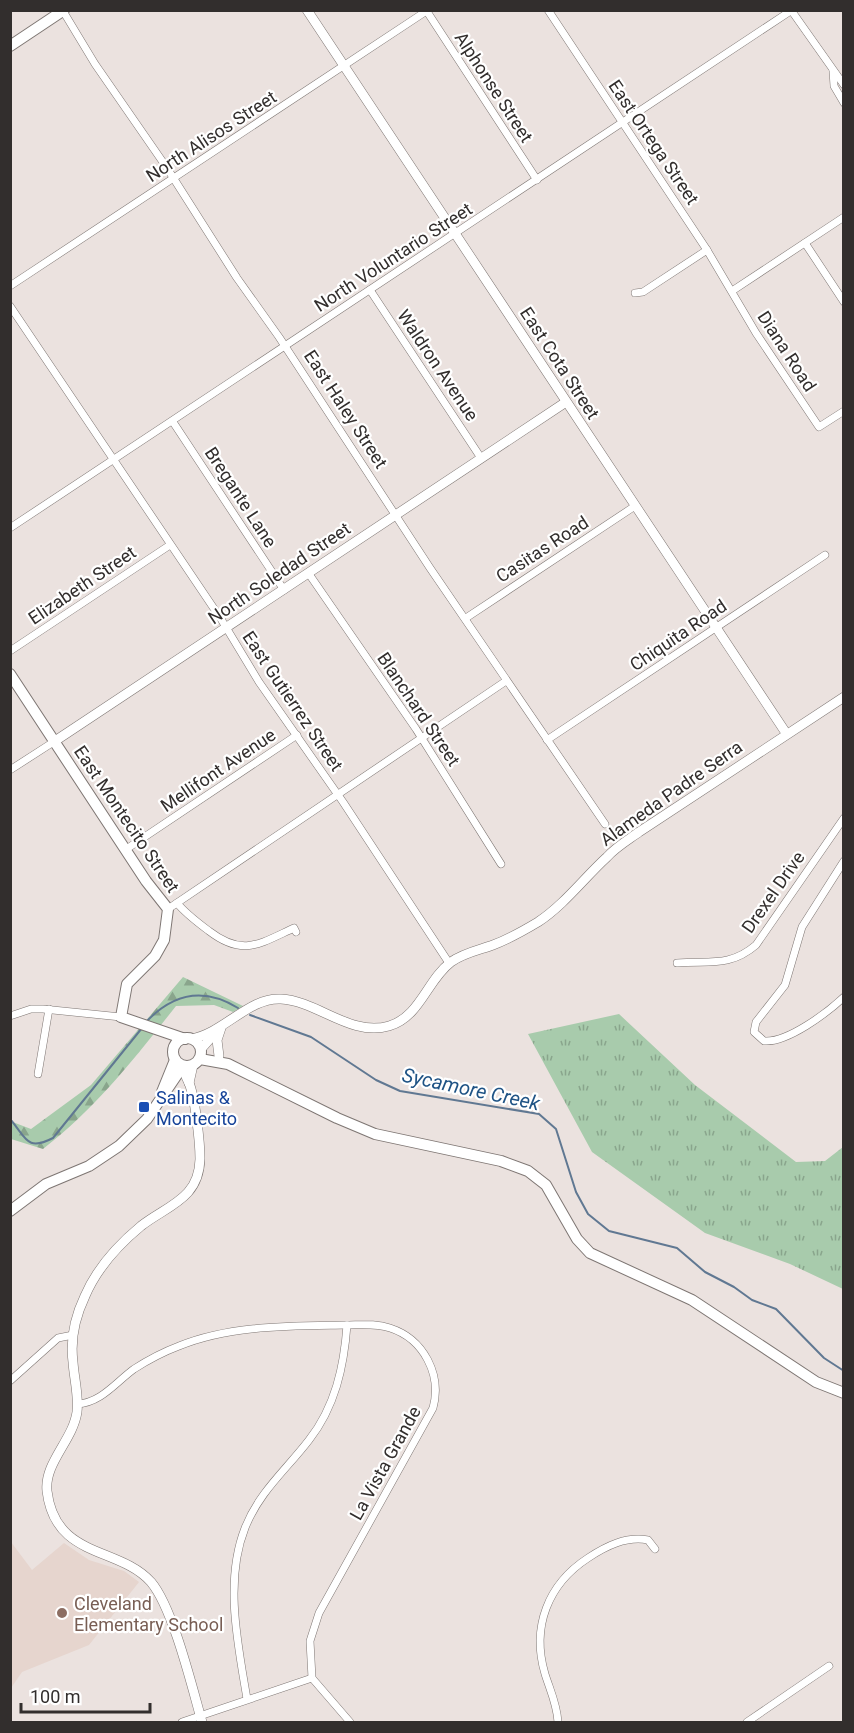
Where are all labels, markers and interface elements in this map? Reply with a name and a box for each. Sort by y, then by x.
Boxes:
street label: Alphonse Street [451,28,537,146]
street label: East Ortega Street [605,76,704,208]
street label: North Alisos Street [142,86,280,186]
street label: North Voluntario Street [310,198,476,316]
street label: East Cota Street [516,303,604,423]
street label: Waldron Avenue [393,305,483,425]
street label: Diana Road [753,307,821,395]
street label: East Haley Street [300,346,392,472]
street label: Bregante Lane [201,443,281,551]
street label: Casitas Road [492,511,592,587]
street label: North Soledad Street [204,518,354,628]
street label: Elizabeth Street [24,541,140,629]
street label: Chiquita Road [626,595,730,675]
street label: East Gutierrez Street [238,627,348,775]
street label: Blanchard Street [373,648,465,770]
street label: Mellifont Avenue [157,724,279,816]
street label: Alameda Padre Serra [596,736,746,850]
street label: East Montecito Street [70,742,184,897]
street label: Drexel Drive [737,847,809,937]
water label: Sycamore Creek [400,1063,543,1116]
place label: Salinas & Montecito [156,1087,237,1129]
marker: Salinas & Montecito [137,1100,151,1114]
street label: La Vista Grande [345,1403,425,1523]
place label: Cleveland Elementary School [74,1593,223,1635]
marker: Cleveland Elementary School [55,1606,69,1620]
scale bar [21,1676,150,1714]
text: 100 m [30,1686,81,1707]

